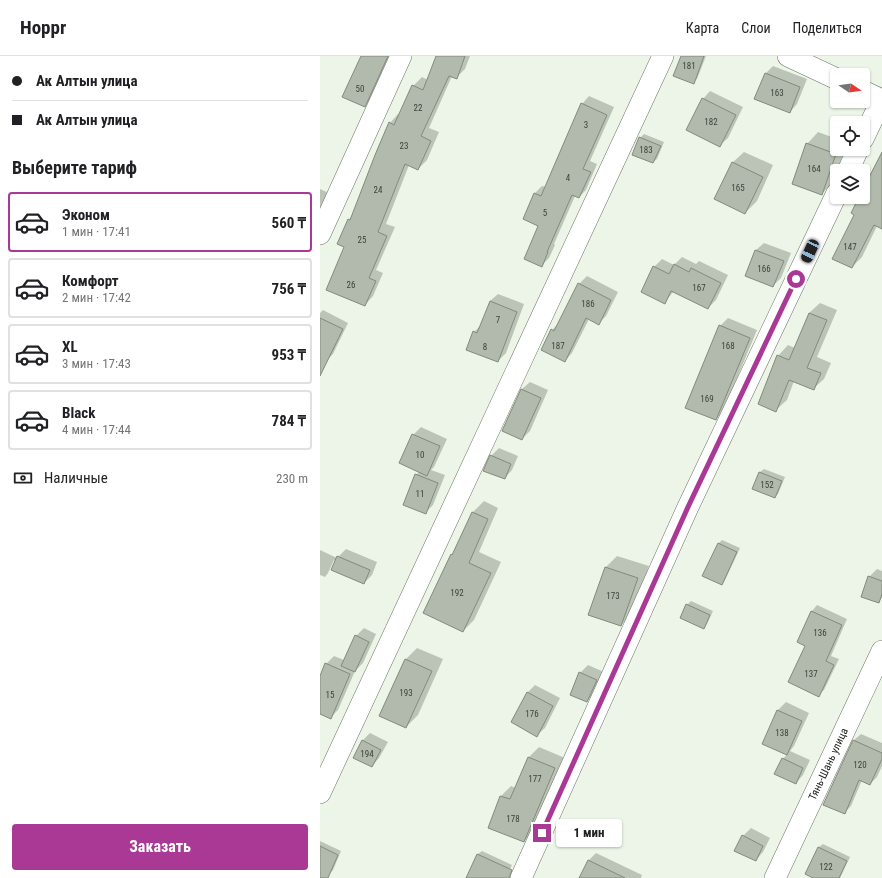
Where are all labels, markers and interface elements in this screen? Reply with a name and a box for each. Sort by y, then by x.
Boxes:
text: Hoppr [20,16,66,39]
text: Карта [686,20,719,36]
text: Слои [741,20,771,36]
text: Поделиться [793,20,862,36]
house number: 181 [682,61,696,71]
north arrow [830,68,870,108]
map controls [830,68,870,204]
text: Ак Алтын улица [36,72,138,90]
house number: 50 [356,84,364,94]
house number: 163 [770,88,784,98]
house number: 22 [414,103,423,113]
text: Ак Алтын улица [36,111,138,129]
button: locate [830,116,870,156]
house number: 182 [704,117,718,127]
house number: 3 [584,120,588,130]
house number: 23 [400,141,408,151]
house number: 183 [639,145,653,155]
text: Выберите тариф [12,157,137,178]
house number: 164 [807,164,821,174]
button: layers [830,164,870,204]
house number: 4 [566,173,571,183]
house number: 165 [731,183,745,193]
house number: 24 [374,185,383,195]
icon: car [14,204,50,240]
text: Эконом [62,206,110,224]
house number: 5 [543,208,548,218]
text: 560 ₸ [272,214,306,232]
text: 1 мин · 17:41 [62,224,131,239]
house number: 25 [358,235,367,245]
car [799,238,821,264]
house number: 147 [843,242,857,252]
house number: 166 [757,264,771,274]
icon: car [14,270,50,306]
route start [787,270,805,288]
text: Комфорт [62,272,119,290]
text: 756 ₸ [272,280,306,298]
house number: 26 [347,280,355,290]
house number: 167 [692,283,706,293]
text: 2 мин · 17:42 [62,290,131,305]
house number: 186 [581,299,595,309]
house number: 7 [496,315,501,325]
icon: car [14,336,50,372]
text: XL [62,338,78,356]
house number: 187 [551,341,565,351]
house number: 168 [721,341,735,351]
house number: 8 [483,342,487,352]
text: 953 ₸ [272,346,306,364]
text: 3 мин · 17:43 [62,356,131,371]
house number: 169 [700,394,714,404]
icon: car [14,402,50,438]
text: Black [62,404,95,422]
text: 784 ₸ [272,412,306,430]
text: 4 мин · 17:44 [62,422,131,437]
house number: 10 [416,450,424,460]
icon: cash [12,467,34,489]
text: Наличные [44,469,108,487]
text: 230 m [276,471,308,486]
house number: 152 [760,480,774,490]
house number: 11 [416,489,424,499]
house number: 192 [450,588,464,598]
house number: 173 [606,591,620,601]
house number: 136 [813,628,827,638]
house number: 137 [804,669,818,679]
house number: 193 [399,688,413,698]
house number: 15 [326,690,335,700]
house number: 176 [525,709,539,719]
street label: Тянь-Шань улица [806,726,851,802]
house number: 138 [775,728,789,738]
house number: 194 [360,749,374,759]
house number: 120 [853,760,867,770]
house number: 177 [528,774,542,784]
house number: 178 [506,814,520,824]
callout: 1 мин [556,819,622,847]
button: Заказать [12,824,308,870]
route end [533,824,551,842]
text: 1 мин [573,825,605,840]
house number: 122 [819,862,833,872]

